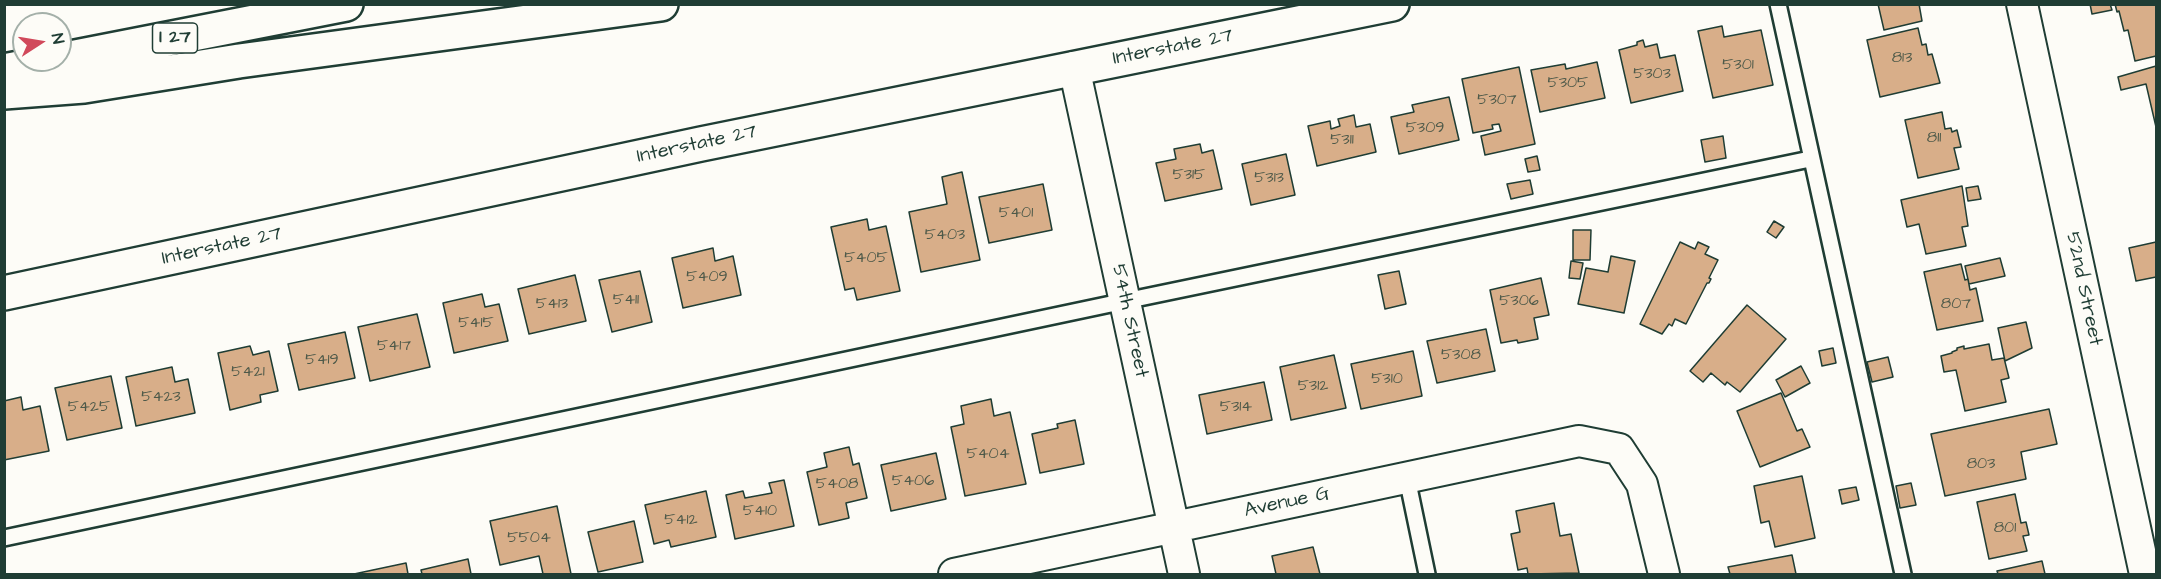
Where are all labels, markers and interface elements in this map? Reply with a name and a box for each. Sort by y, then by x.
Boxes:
north arrow [12,12,72,72]
road number: I 27 [152,23,198,53]
street label: Interstate 27 [1111,25,1235,71]
text: N [46,31,69,46]
house number: 813 [1892,49,1912,69]
house number: 5301 [1722,56,1754,76]
house number: 5303 [1633,65,1671,85]
house number: 5305 [1548,74,1588,94]
house number: 5307 [1477,91,1517,111]
house number: 5309 [1406,119,1444,139]
street label: Interstate 27 [635,121,759,169]
house number: 811 [1927,129,1941,149]
house number: 5311 [1330,131,1354,151]
house number: 5315 [1173,166,1205,186]
house number: 5313 [1254,169,1284,189]
house number: 5401 [999,204,1033,224]
street label: Interstate 27 [160,223,284,271]
house number: 5403 [925,226,965,246]
street label: 52nd Street [2059,230,2107,348]
house number: 5405 [844,249,888,269]
street label: 54th Street [1105,262,1153,380]
house number: 5409 [686,268,728,288]
house number: 5411 [613,291,639,311]
house number: 5306 [1499,292,1539,312]
house number: 5413 [536,295,568,315]
house number: 807 [1941,295,1971,315]
house number: 5415 [458,314,494,334]
house number: 5417 [377,337,411,357]
house number: 5308 [1441,346,1481,366]
house number: 5419 [305,351,339,371]
house number: 5421 [231,363,265,383]
house number: 5310 [1371,370,1403,390]
house number: 5312 [1298,377,1328,397]
house number: 5423 [141,388,181,408]
house number: 5425 [68,398,110,418]
house number: 5314 [1220,398,1252,418]
house number: 5404 [966,445,1010,465]
house number: 803 [1967,455,1995,475]
house number: 5406 [892,472,934,492]
house number: 5408 [816,475,858,495]
street label: Avenue G [1242,482,1332,524]
house number: 5410 [743,502,777,522]
house number: 5412 [664,511,698,531]
house number: 801 [1994,519,2016,539]
house number: 5504 [507,529,551,549]

